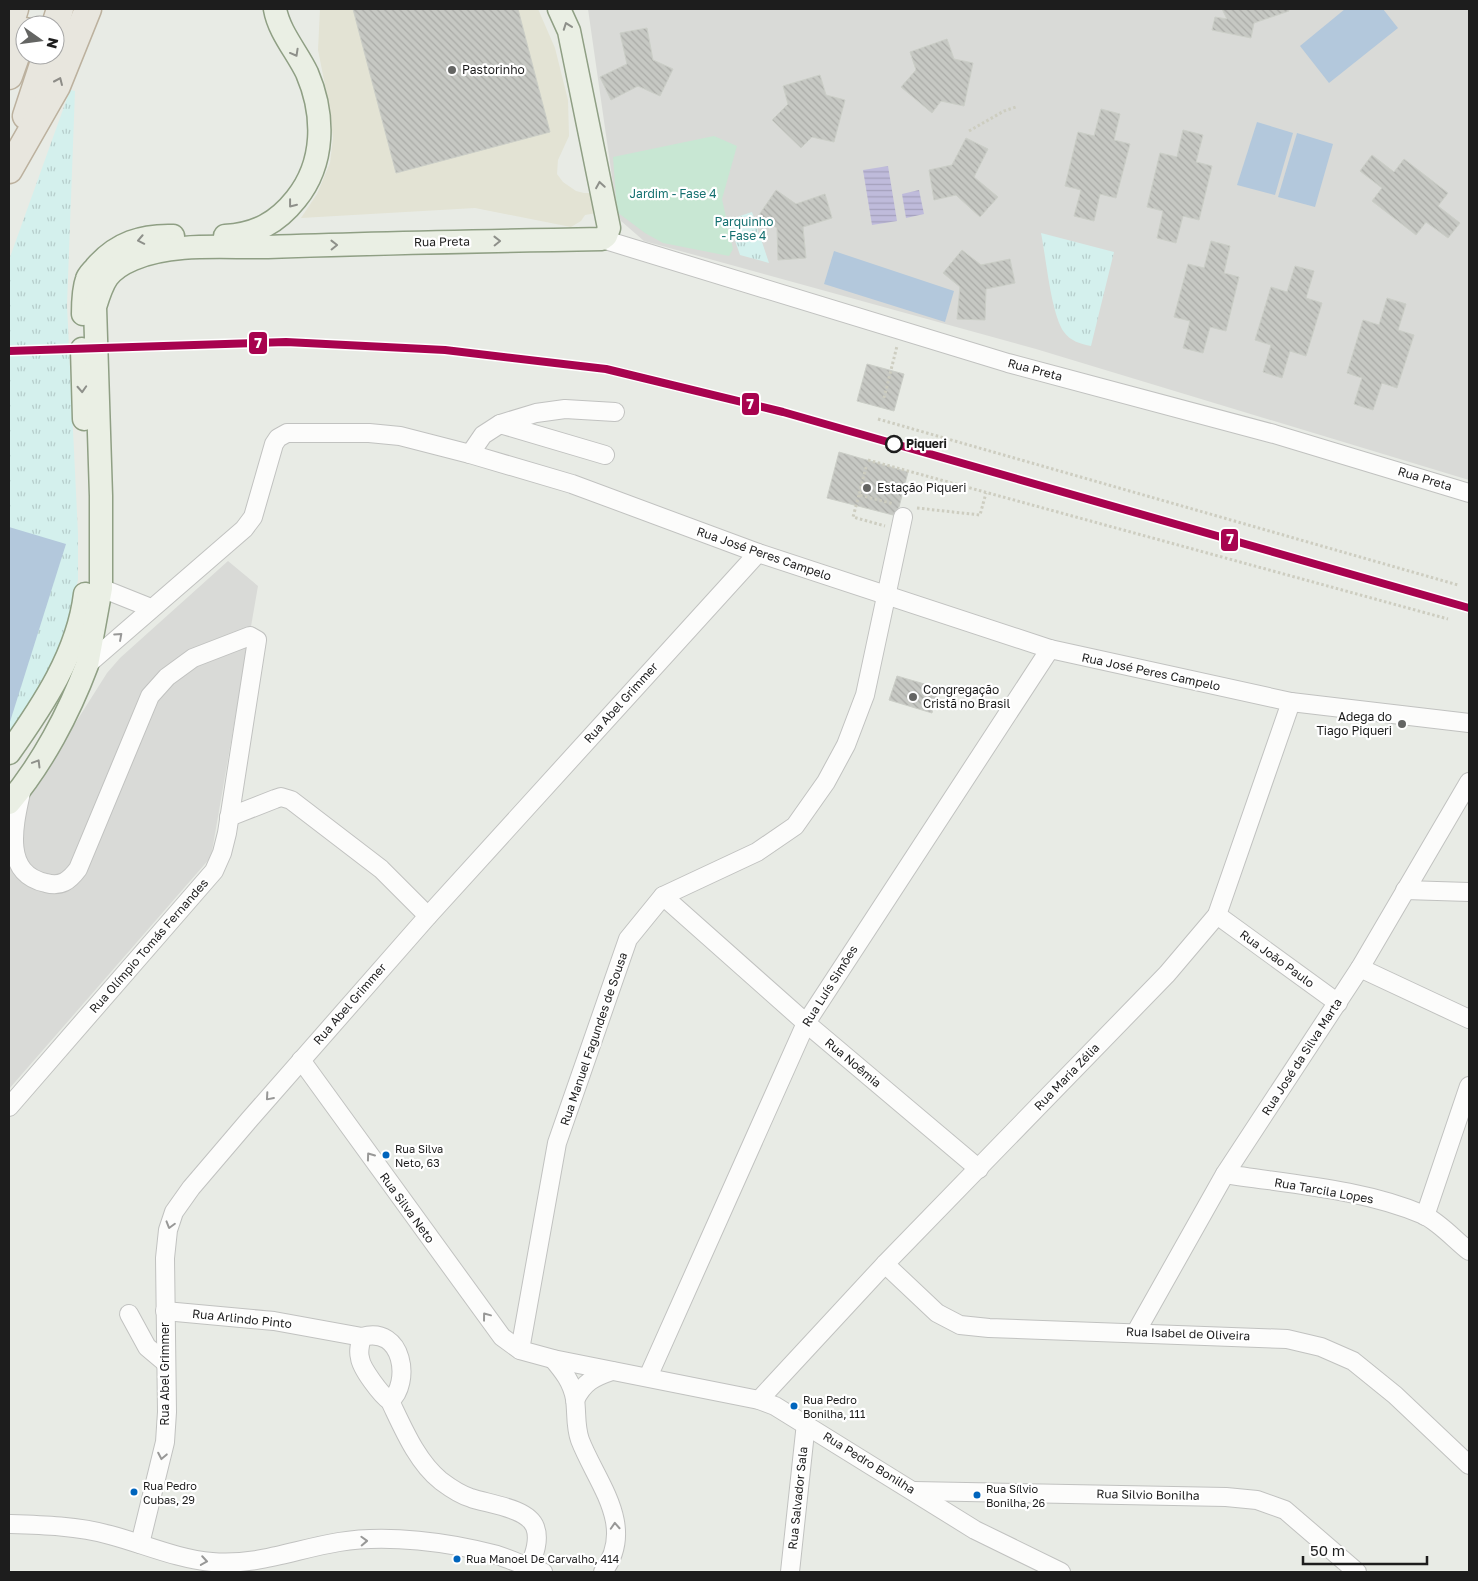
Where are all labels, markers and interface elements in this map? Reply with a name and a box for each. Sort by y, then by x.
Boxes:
north arrow [15,15,65,65]
one-way arrow [563,22,573,31]
text: N [44,36,63,50]
one-way arrow [289,48,299,57]
place label: Pastorinho [462,62,525,77]
marker: Pastorinho [446,64,458,76]
one-way arrow [52,77,63,86]
one-way arrow [595,181,605,190]
park label: Jardim - Fase 4 [629,186,717,201]
one-way arrow [290,198,298,207]
park label: Parquinho - Fase 4 [715,214,773,243]
one-way arrow [136,234,145,245]
street label: Rua Preta [414,234,470,249]
one-way arrow [494,236,501,246]
one-way arrow [331,240,339,250]
line badge: 7 [248,331,268,355]
text: 7 [254,334,262,351]
street label: Rua Preta [1006,355,1064,384]
one-way arrow [77,385,88,393]
line badge: 7 [741,392,760,416]
text: 7 [746,395,754,412]
marker: Piqueri [885,435,903,453]
place label: Piqueri [906,436,947,451]
street label: Rua Preta [1396,463,1454,494]
place label: Estação Piqueri [877,480,966,495]
marker: Estação Piqueri [861,482,873,494]
street label: Rua José Peres Campelo [695,523,834,584]
line badge: 7 [1220,528,1239,552]
text: 7 [1226,530,1234,547]
one-way arrow [113,633,122,642]
street label: Rua José Peres Campelo [1080,649,1222,694]
street label: Rua Abel Grimmer [580,659,661,746]
place label: Congregação Cristã no Brasil [923,682,1011,711]
marker: Congregação Cristã no Brasil [907,691,919,703]
place label: Adega do Tiago Piqueri [1316,709,1392,738]
marker: Adega do Tiago Piqueri [1396,718,1408,730]
one-way arrow [30,760,40,769]
street label: Rua Olímpio Tomás Fernandes [86,875,211,1016]
street label: Rua João Paulo [1237,927,1318,991]
street label: Rua Luís Simões [798,942,861,1029]
street label: Rua Manuel Fagundes de Sousa [557,950,630,1128]
street label: Rua Abel Grimmer [310,959,389,1048]
street label: Rua José da Silva Marta [1258,995,1345,1118]
street label: Rua Noêmia [822,1035,885,1090]
street label: Rua Maria Zélia [1031,1040,1102,1113]
one-way arrow [266,1091,275,1100]
place label: Rua Silva Neto, 63 [395,1142,443,1169]
marker: Rua Silva Neto, 63 [381,1150,391,1160]
one-way arrow [367,1152,376,1162]
street label: Rua Silva Neto [377,1169,438,1246]
street label: Rua Tarcila Lopes [1273,1174,1375,1207]
one-way arrow [166,1220,176,1228]
street label: Rua Arlindo Pinto [192,1306,293,1331]
one-way arrow [483,1313,491,1322]
street label: Rua Abel Grimmer [157,1322,172,1426]
street label: Rua Isabel de Oliveira [1126,1324,1250,1343]
place label: Rua Pedro Bonilha, 111 [803,1393,865,1420]
marker: Rua Pedro Bonilha, 111 [789,1401,799,1411]
street label: Rua Pedro Bonilha [820,1428,918,1497]
street label: Rua Salvador Sala [785,1446,810,1550]
one-way arrow [157,1452,167,1461]
place label: Rua Pedro Cubas, 29 [143,1479,197,1506]
place label: Rua Sílvio Bonilha, 26 [986,1482,1046,1509]
street label: Rua Silvio Bonilha [1096,1486,1200,1503]
marker: Rua Pedro Cubas, 29 [129,1487,139,1497]
marker: Rua Sílvio Bonilha, 26 [972,1490,982,1500]
one-way arrow [609,1522,620,1530]
scale bar [1303,1534,1427,1566]
one-way arrow [360,1535,368,1546]
text: 50 m [1310,1541,1345,1559]
place label: Rua Manoel De Carvalho, 414 [466,1552,620,1565]
marker: Rua Manoel De Carvalho, 414 [452,1554,462,1564]
one-way arrow [200,1555,208,1566]

